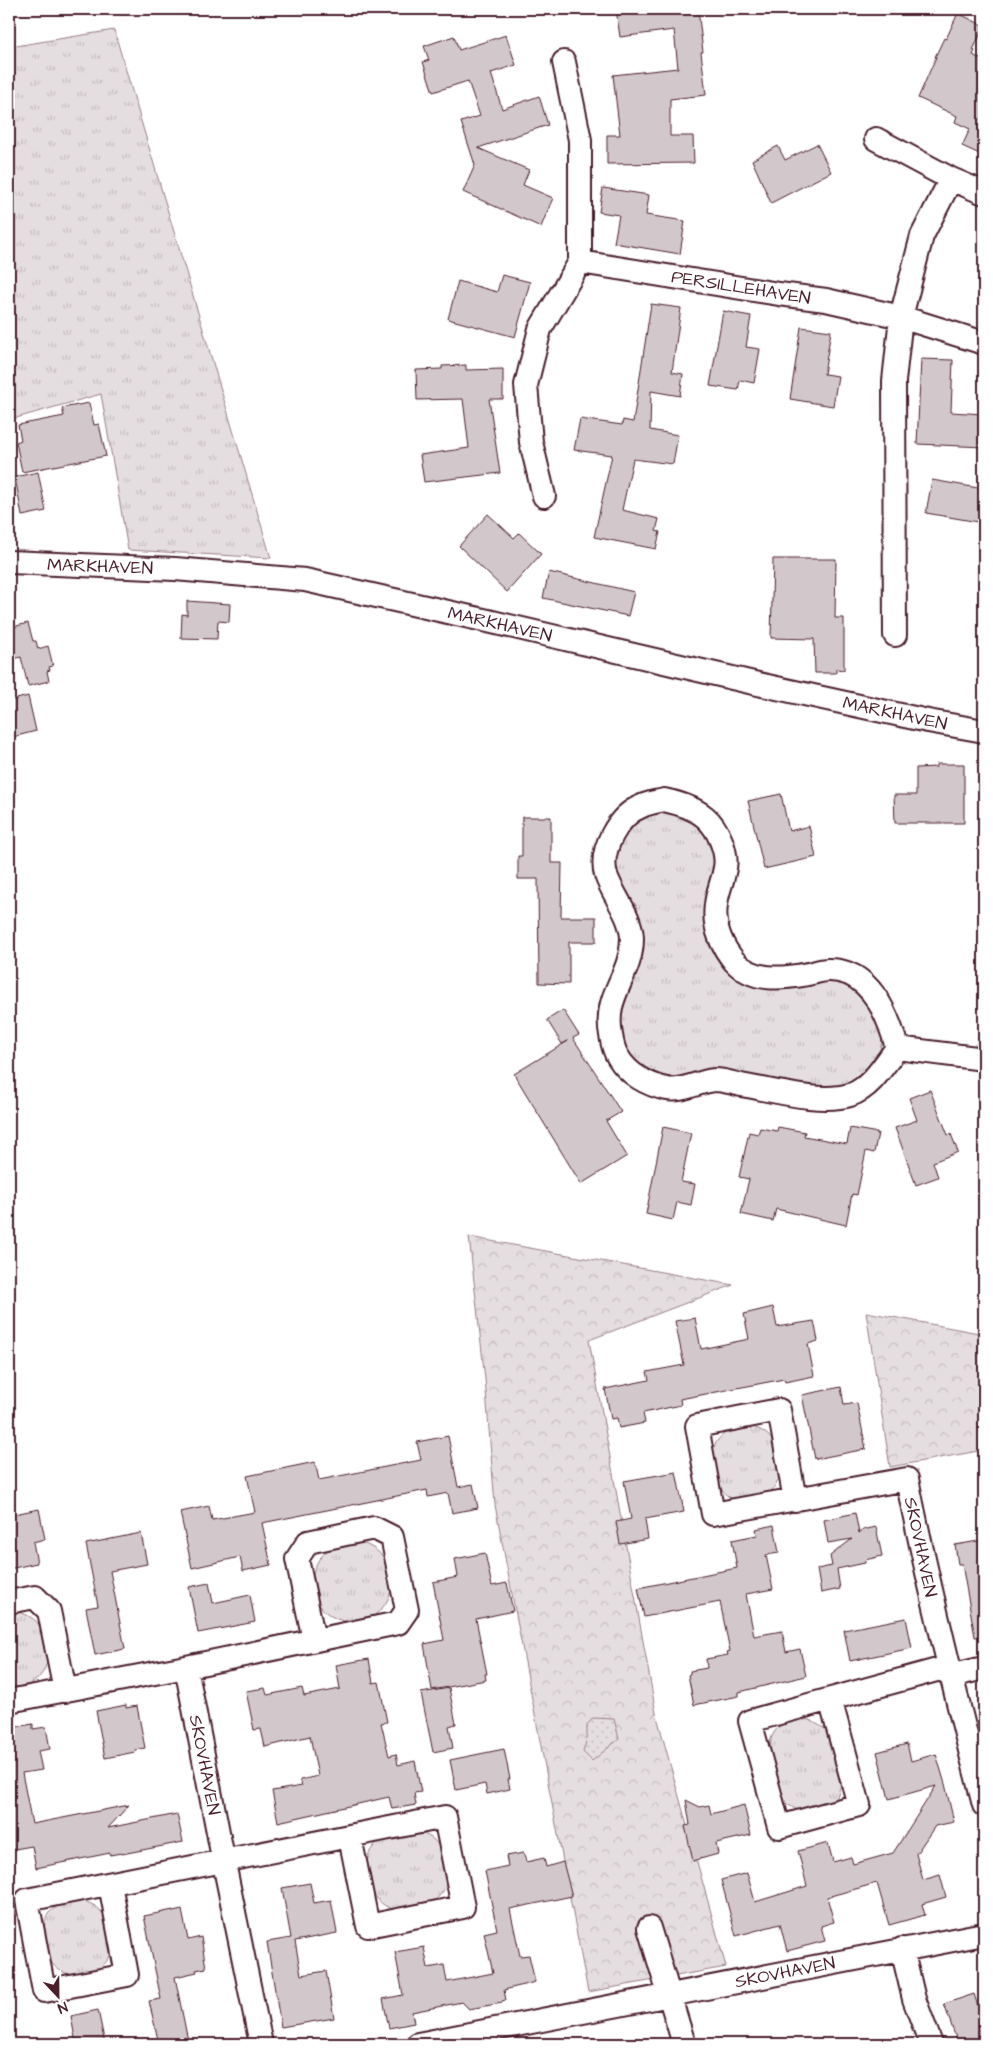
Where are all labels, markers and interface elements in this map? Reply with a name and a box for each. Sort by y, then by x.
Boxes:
street label: PERSILLEHAVEN [670,264,812,311]
street label: MARKHAVEN [47,552,153,581]
street label: MARKHAVEN [446,600,554,649]
street label: MARKHAVEN [841,690,949,737]
street label: SKOVHAVEN [898,1495,943,1599]
street label: SKOVHAVEN [183,1713,226,1817]
street label: SKOVHAVEN [733,1951,837,1994]
north arrow [32,1970,82,2020]
text: N [54,1996,70,2018]

